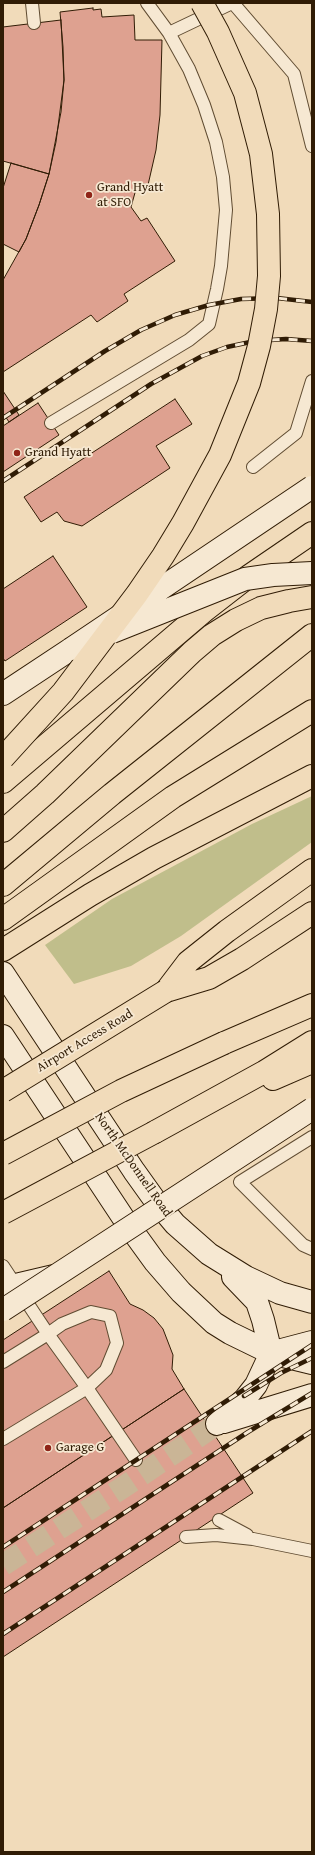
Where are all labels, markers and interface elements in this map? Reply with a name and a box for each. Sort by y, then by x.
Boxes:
place label: Grand Hyatt at SFO [97,180,163,211]
marker: Grand Hyatt at SFO [84,190,94,200]
place label: Grand Hyatt [25,445,91,461]
marker: Grand Hyatt [12,448,22,458]
street label: Airport Access Road [34,1006,136,1076]
street label: North McDonnell Road [91,1110,175,1220]
place label: Garage G [56,1440,104,1456]
marker: Garage G [43,1443,53,1453]

